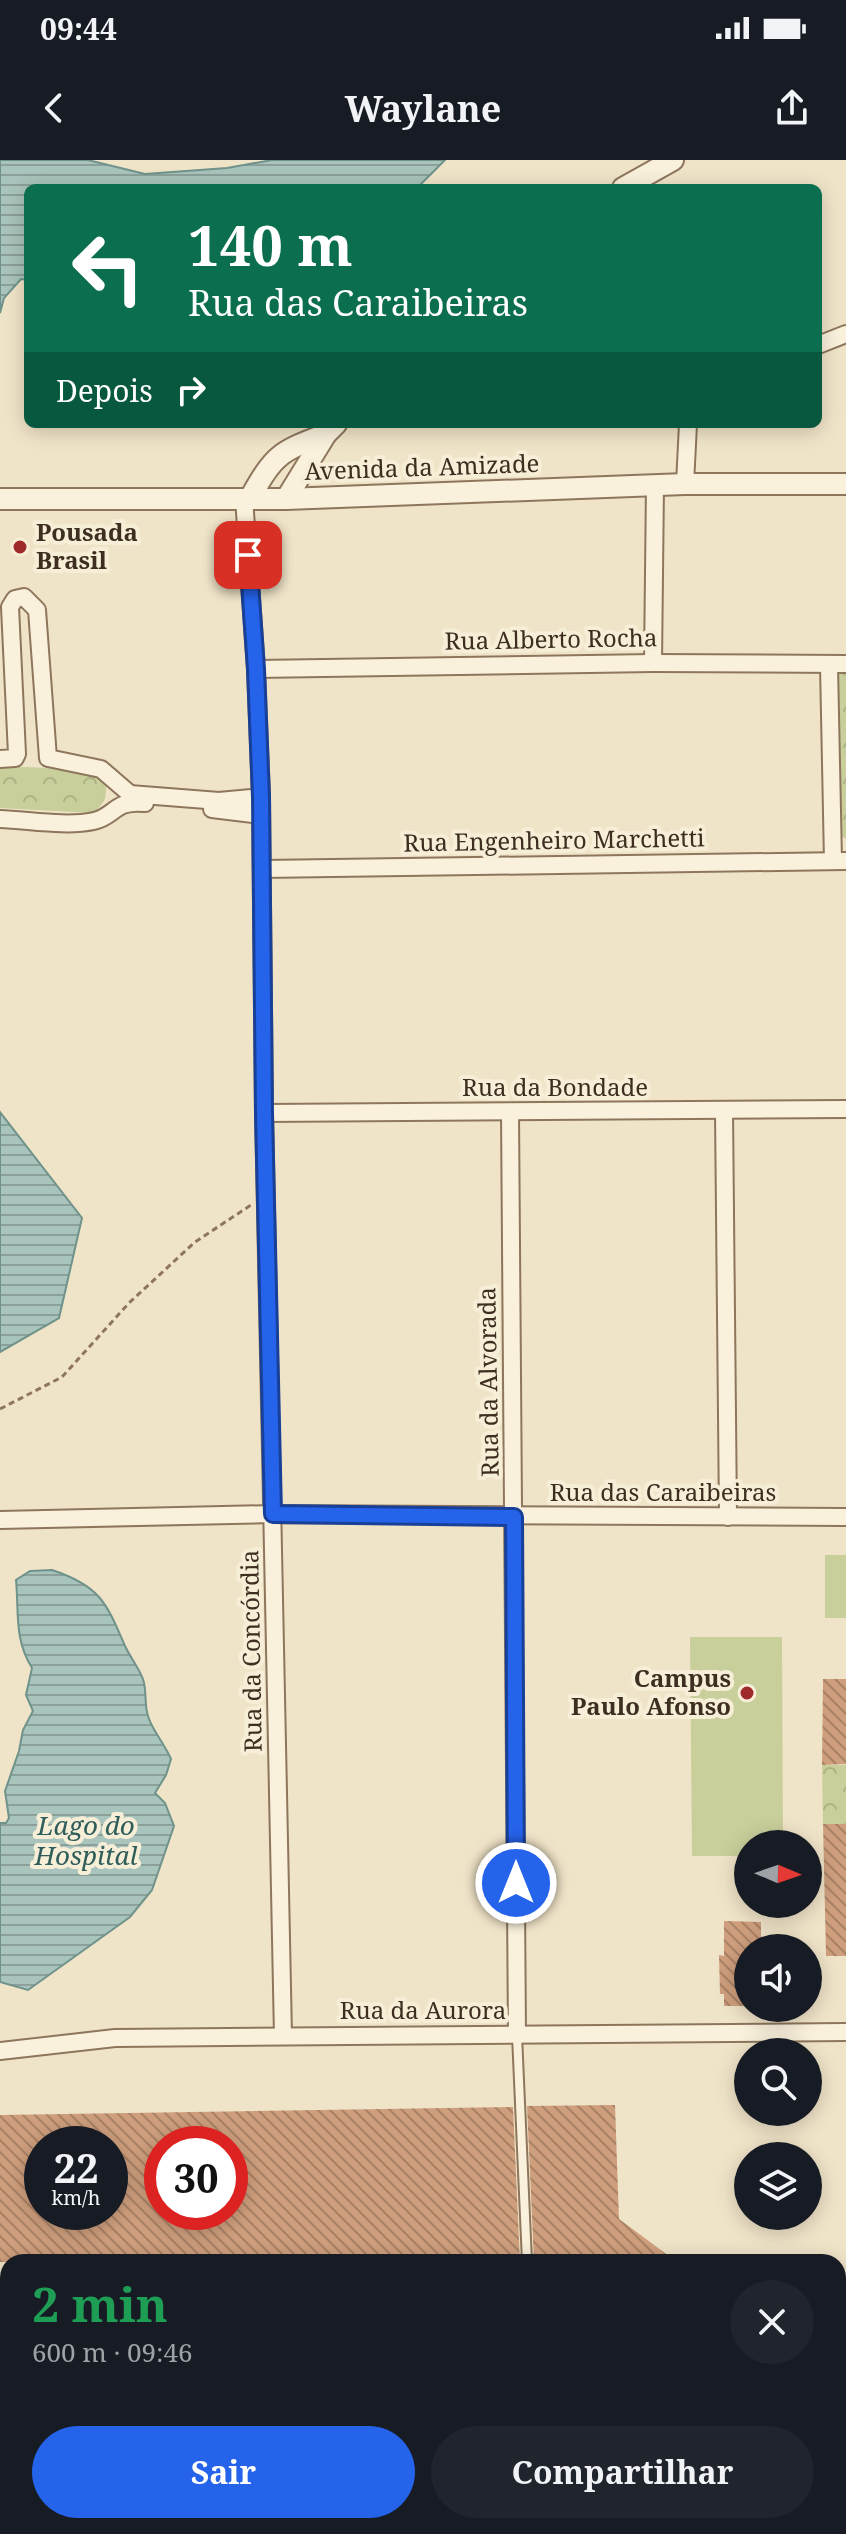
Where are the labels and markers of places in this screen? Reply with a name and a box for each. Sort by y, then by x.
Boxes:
place label: Pousada Brasil [36,515,138,576]
pin [214,521,282,589]
marker: Pousada Brasil [11,538,29,556]
place label: Campus Paulo Afonso [571,1661,731,1722]
marker: Campus Paulo Afonso [738,1684,756,1702]

